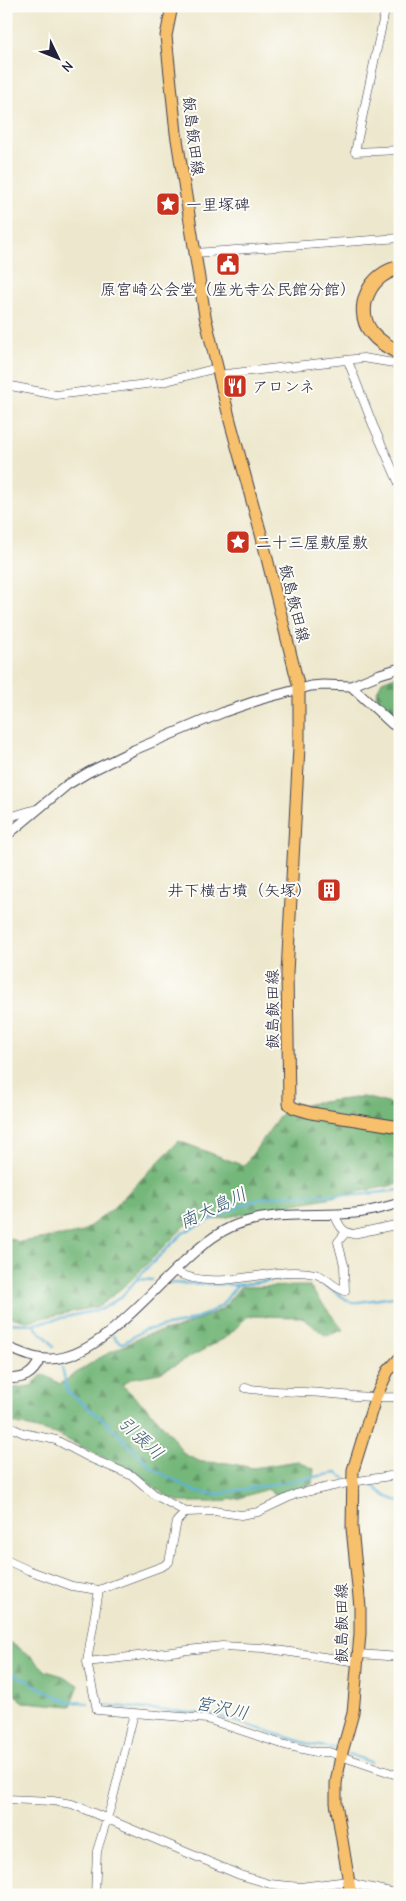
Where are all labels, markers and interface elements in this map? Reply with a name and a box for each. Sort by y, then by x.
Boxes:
north arrow [32,32,82,82]
text: N [58,57,76,76]
street label: 飯島飯田線 [179,95,207,177]
place icon: 一里塚碑 [155,191,181,217]
place label: 一里塚碑 [186,196,250,214]
public building icon: 原宮崎公会堂（座光寺公民館分館） [215,251,241,277]
place label: 原宮崎公会堂（座光寺公民館分館） [100,281,356,299]
restaurant icon: アロンネ [222,373,248,399]
place label: アロンネ [252,378,315,396]
place icon: 二十三屋敷屋敷 [225,529,251,555]
place label: 二十三屋敷屋敷 [256,534,368,552]
street label: 飯島飯田線 [276,562,312,644]
building icon: 井下横古墳（矢塚） [316,877,342,903]
place label: 井下横古墳（矢塚） [168,882,312,900]
street label: 飯島飯田線 [264,969,282,1049]
water label: 南大島川 [176,1184,250,1233]
water label: 引張川 [114,1412,168,1464]
street label: 飯島飯田線 [333,1583,351,1663]
water label: 宮沢川 [193,1693,250,1724]

